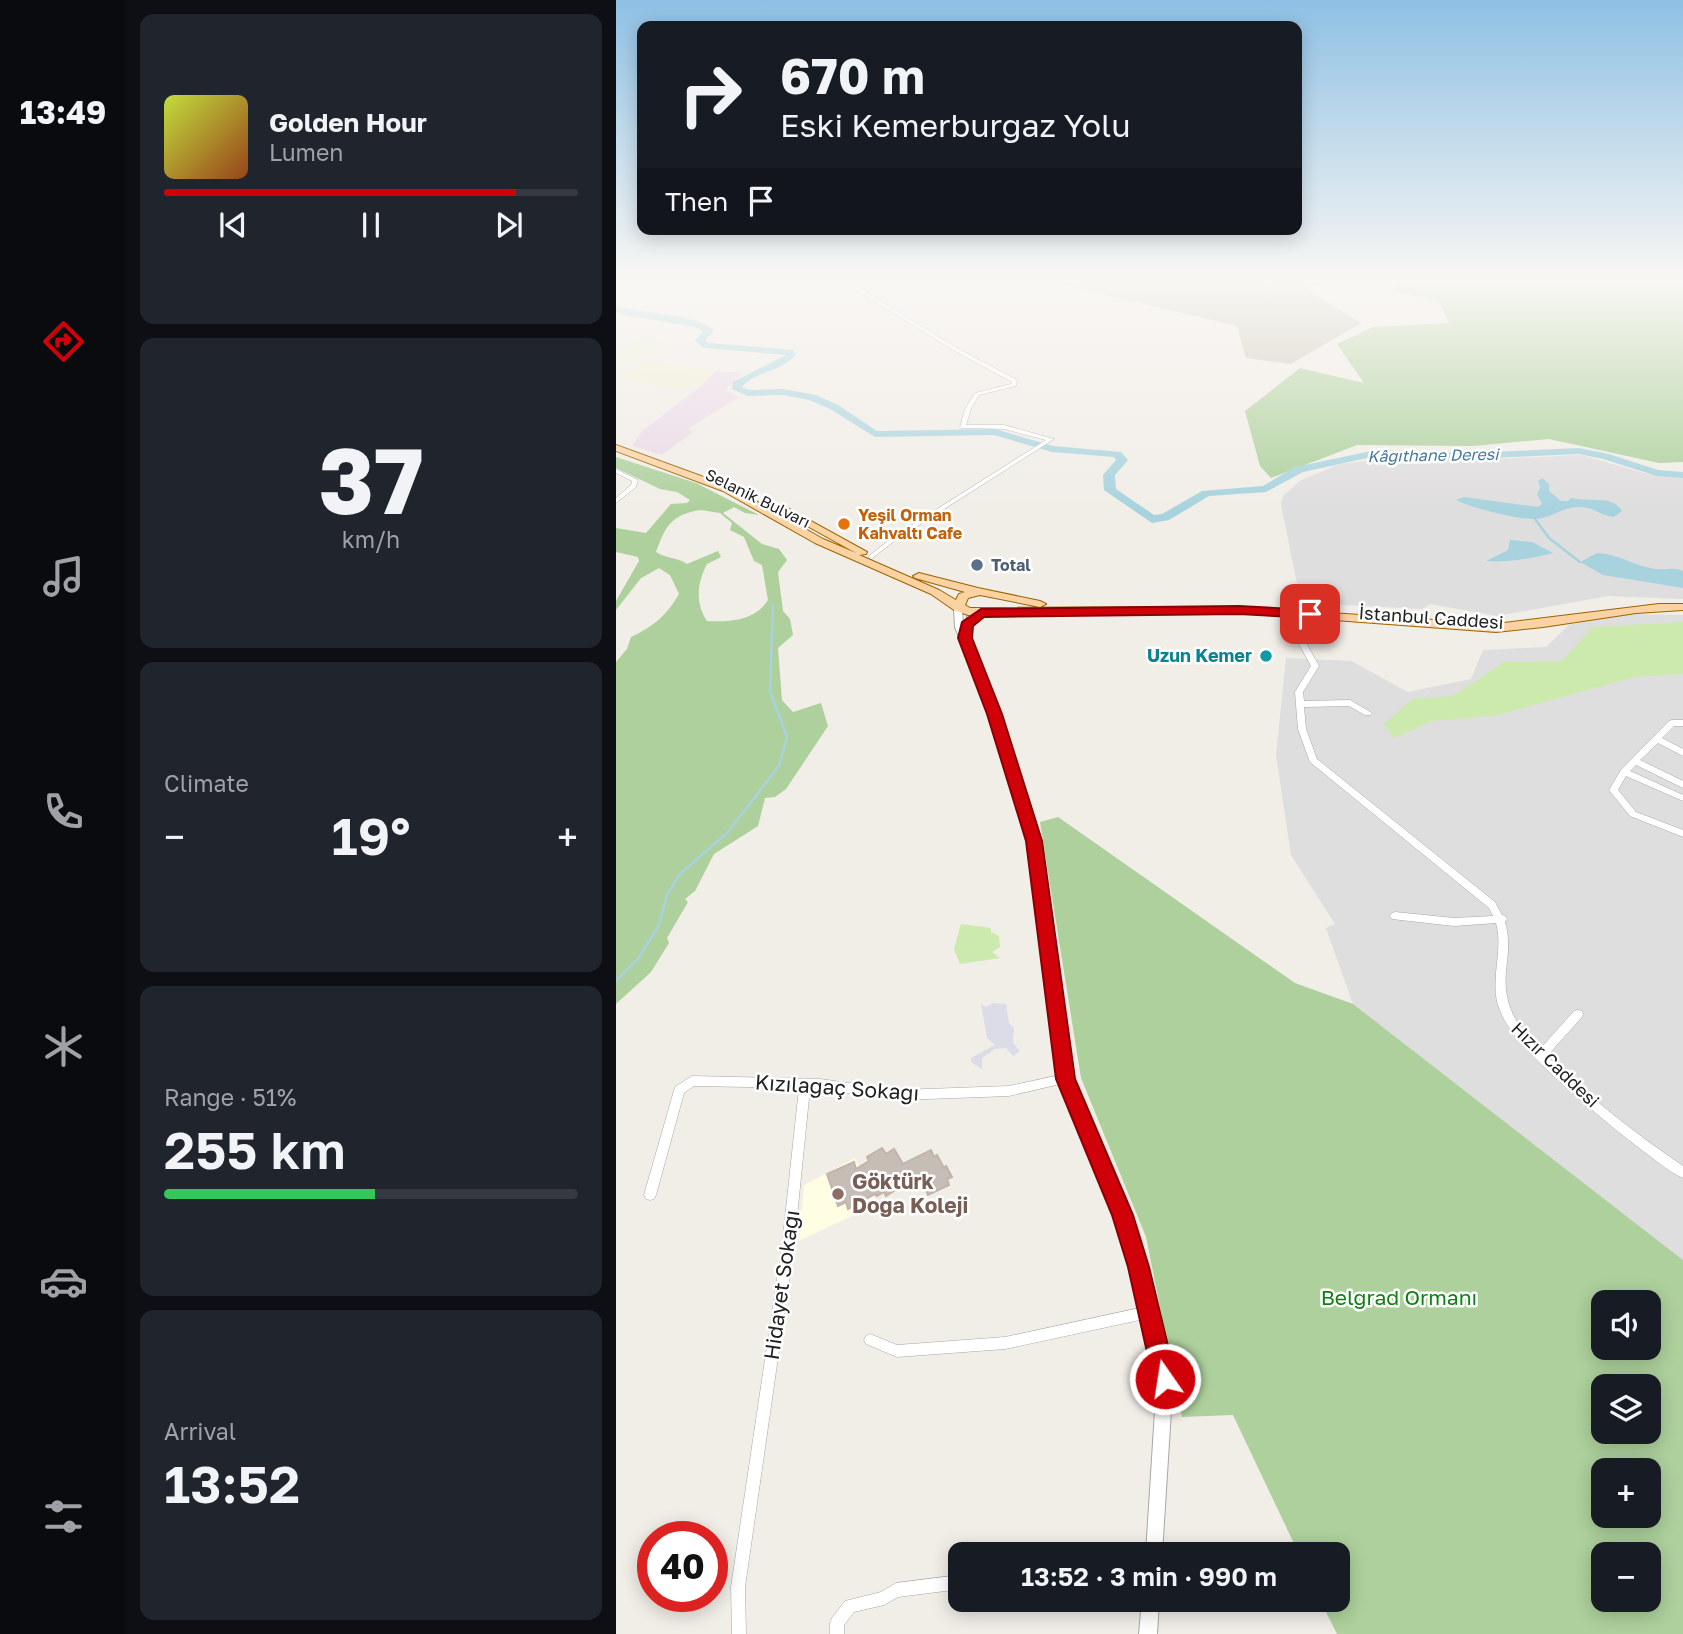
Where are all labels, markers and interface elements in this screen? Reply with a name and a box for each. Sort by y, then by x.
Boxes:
text: 670 m [780,46,925,105]
icon: right [665,49,756,140]
text: 13:49 [20,93,106,131]
text: Eski Kemerburgaz Yolu [780,106,1131,144]
text: Golden Hour [269,107,427,138]
text: Lumen [269,138,343,166]
icon: arrive [742,182,780,220]
text: Then [665,186,728,217]
icon: previous [214,206,252,244]
icon: pause [352,206,390,244]
icon: next [490,206,528,244]
icon: directions [39,317,88,366]
text: 37 [318,425,424,534]
water label: Kâğıthane Deresi [1367,444,1500,466]
street label: Selanik Bulvarı [702,464,814,532]
place label: Yeşil Orman Kahvaltı Cafe [858,505,962,543]
marker: Yeşil Orman Kahvaltı Cafe [836,516,852,532]
text: km/h [342,525,400,553]
icon: music [39,552,88,601]
place label: Total [991,555,1031,575]
marker: Total [969,557,985,573]
pin [1280,584,1340,644]
icon: arrive [1291,595,1329,633]
street label: İstanbul Caddesi [1358,601,1504,633]
place label: Uzun Kemer [1147,644,1252,666]
marker: Uzun Kemer [1258,648,1274,664]
text: Climate [164,769,249,797]
icon: phone [39,787,88,836]
text: 19° [332,804,410,866]
text: − [164,814,185,859]
text: + [557,814,578,859]
street label: Hızır Caddesi [1507,1017,1604,1112]
icon: climate [39,1022,88,1071]
street label: Kızılağaç Sokağı [754,1068,920,1106]
text: Range · 51% [164,1083,296,1111]
text: 255 km [164,1118,346,1180]
place label: Göktürk Doğa Koleji [852,1168,968,1218]
marker: Göktürk Doğa Koleji [830,1186,846,1202]
street label: Hidayet Sokağı [758,1208,804,1362]
icon: car [39,1257,88,1306]
park label: Belgrad Ormanı [1321,1284,1477,1310]
map controls [1591,1290,1661,1612]
button: sound [1591,1290,1661,1360]
position arrow [1128,1342,1202,1416]
button: layers [1591,1374,1661,1444]
text: Arrival [164,1417,236,1445]
text: 13:52 [164,1452,300,1514]
button: + [1591,1458,1661,1528]
icon: filters [39,1492,88,1541]
speed limit sign: 40 [637,1521,728,1612]
button: − [1591,1542,1661,1612]
text: 13:52 · 3 min · 990 m [1021,1561,1277,1592]

